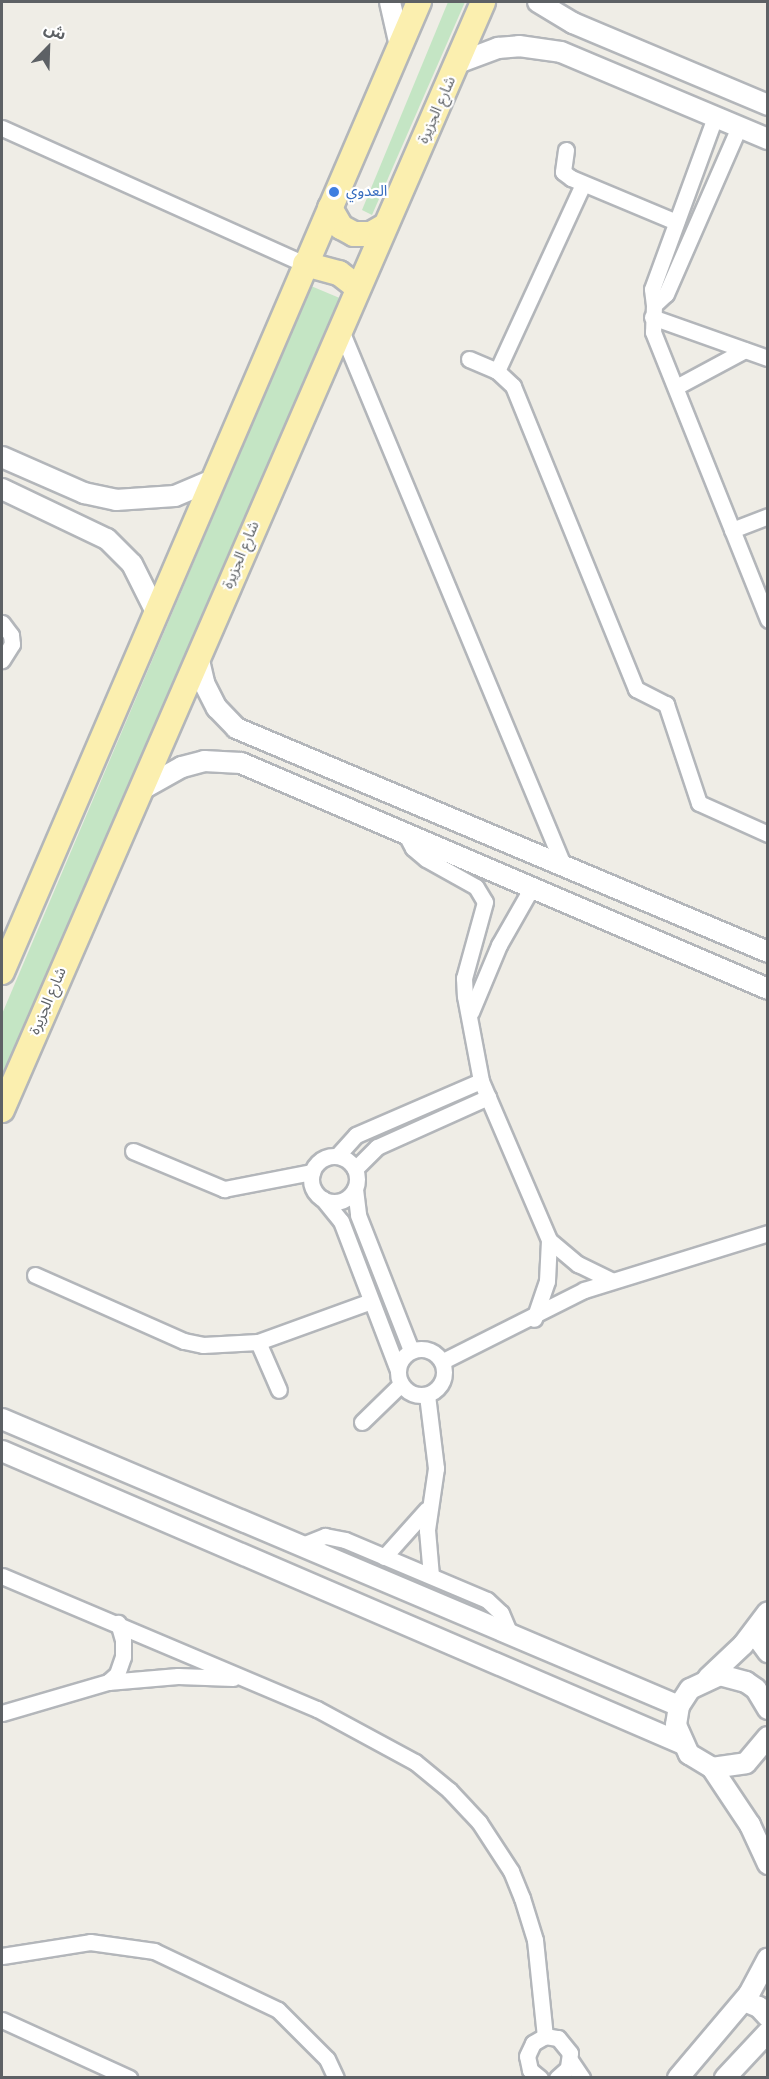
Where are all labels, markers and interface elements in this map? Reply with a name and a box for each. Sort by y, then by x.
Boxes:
north arrow [18,18,78,78]
text: ش [41,18,69,44]
street label: شارع الجزيرة [414,74,460,146]
place label: العدوي [346,183,387,201]
marker: العدوي [327,185,341,199]
street label: شارع الجزيرة [219,519,263,591]
street label: شارع الجزيرة [26,965,70,1037]

